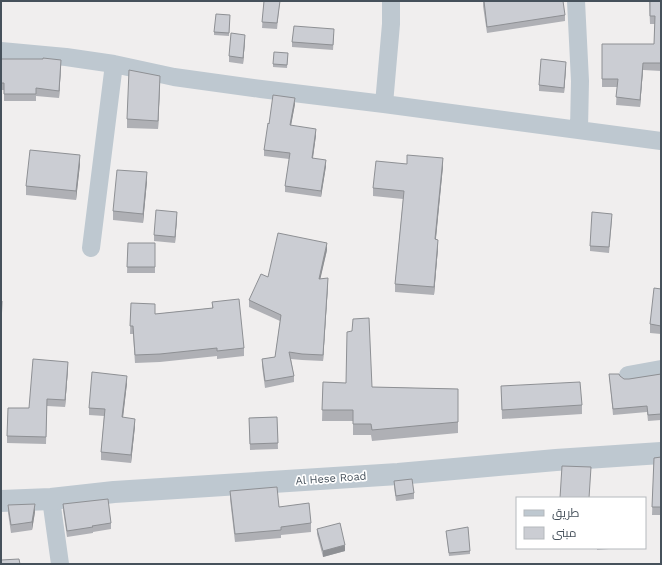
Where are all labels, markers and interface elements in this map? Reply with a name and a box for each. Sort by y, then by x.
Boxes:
street label: Al Hese Road [295,470,367,487]
legend [516,497,646,549]
text: طريق [552,506,580,520]
text: مبنى [552,526,577,540]

